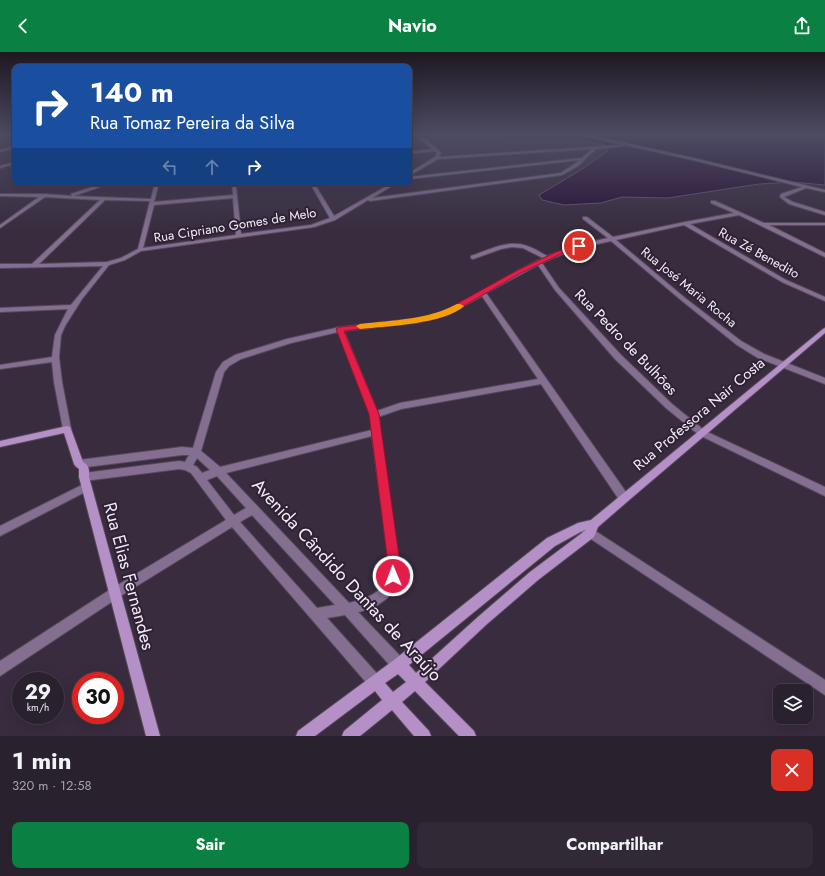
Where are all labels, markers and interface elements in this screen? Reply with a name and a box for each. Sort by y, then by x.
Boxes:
text: Navio [388,13,437,39]
icon: back [12,15,34,37]
icon: share [791,15,813,37]
text: 140 m [90,72,174,113]
icon: right [24,80,76,132]
text: Rua Tomaz Pereira da Silva [90,110,295,136]
icon: left [159,156,181,178]
icon: ahead [201,156,223,178]
icon: right [243,156,265,178]
street label: Rua Cipriano Gomes de Melo [152,203,318,247]
street label: Rua Zé Benedito [715,223,803,283]
pin [562,229,596,263]
icon: arrive [568,235,590,257]
street label: Rua José Maria Rocha [637,242,741,332]
street label: Rua Pedro de Bulhões [569,284,683,400]
street label: Rua Professora Nair Costa [628,352,770,476]
street label: Avenida Cândido Dantas de Araújo [246,473,448,687]
street label: Rua Elias Fernandes [97,499,161,653]
position arrow [372,555,414,597]
speed limit sign: 30 [72,672,124,724]
text: 29 [25,678,51,707]
map controls [773,684,813,724]
button: layers [773,684,813,724]
text: km/h [27,700,49,715]
text: 1 min [12,743,72,778]
button: close [771,749,813,791]
text: 320 m · 12:58 [12,776,92,795]
button: Sair [12,822,409,868]
button: Compartilhar [417,822,813,868]

